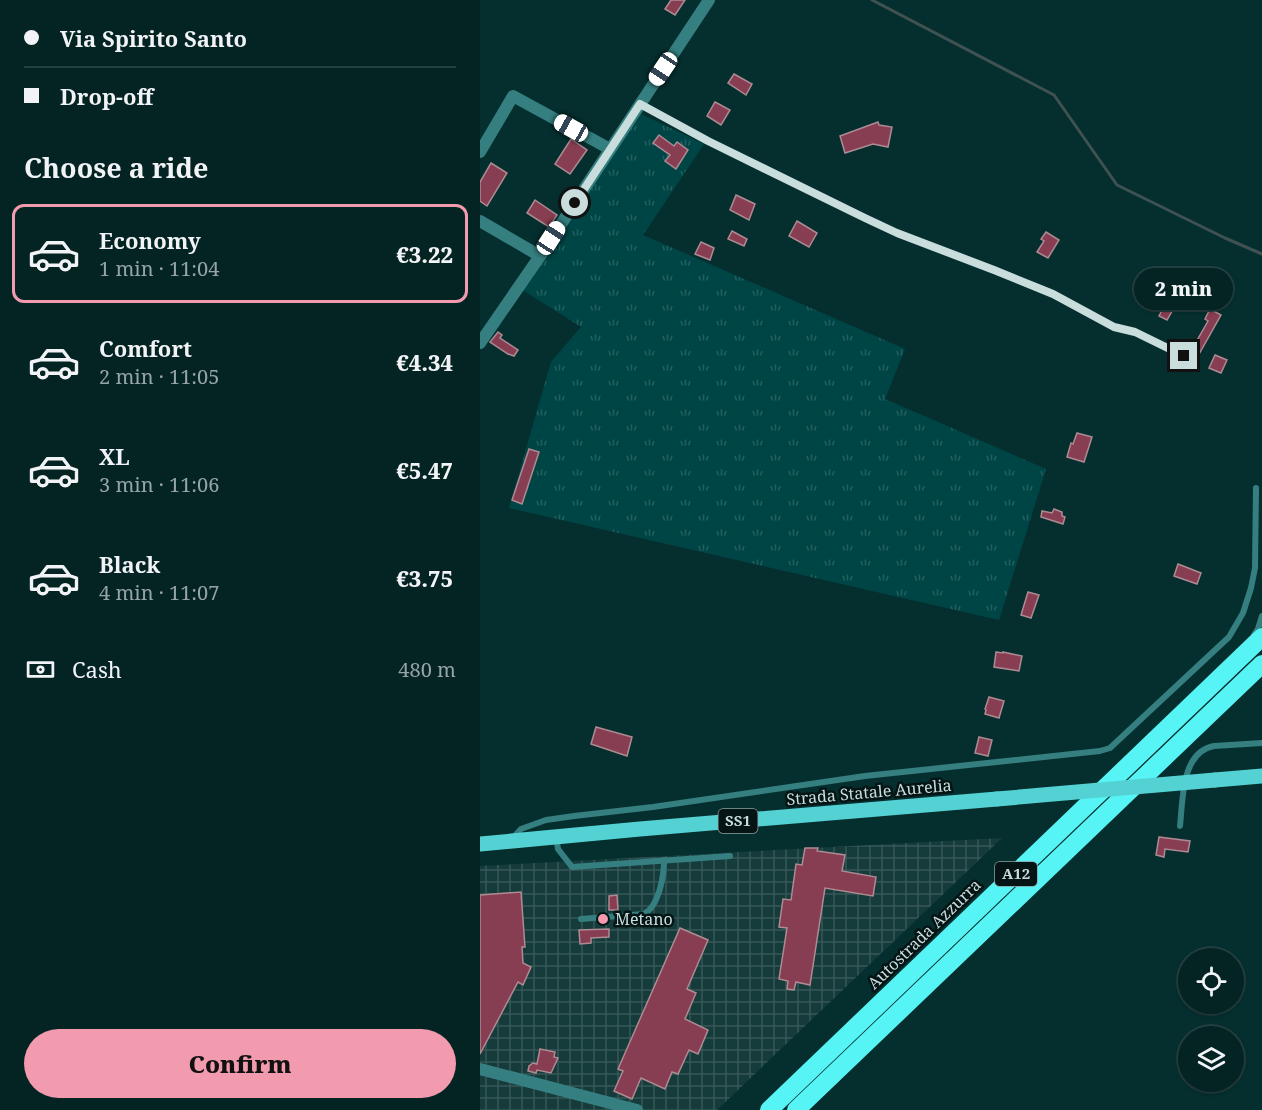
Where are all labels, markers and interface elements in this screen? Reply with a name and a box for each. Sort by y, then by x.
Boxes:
text: Via Spirito Santo [60,23,247,53]
car [645,49,681,89]
text: Drop-off [60,81,153,111]
car [551,111,591,145]
text: Choose a ride [24,149,209,186]
route start [561,189,588,216]
car [534,218,568,258]
text: Economy [99,225,201,255]
icon: car [27,227,81,281]
text: €3.22 [396,239,453,269]
text: 1 min · 11:04 [99,255,219,282]
callout: 2 min [1134,269,1234,311]
text: 2 min [1155,275,1212,302]
text: Comfort [99,333,192,363]
icon: car [27,335,81,389]
route end [1170,342,1197,369]
text: €4.34 [396,347,453,377]
text: 2 min · 11:05 [99,363,219,390]
text: XL [99,441,130,471]
icon: car [27,443,81,497]
text: €5.47 [396,455,453,485]
text: 3 min · 11:06 [99,471,219,498]
text: Black [99,549,160,579]
icon: car [27,551,81,605]
text: €3.75 [396,563,453,593]
text: 4 min · 11:07 [99,579,219,606]
icon: cash [24,653,57,686]
text: Cash [72,654,122,684]
text: 480 m [398,656,456,683]
street label: Strada Statale Aurelia [786,774,952,810]
road number: SS1 [718,809,758,833]
road number: A12 [995,862,1037,886]
street label: Autostrada Azzurra [863,874,985,994]
place label: Metano [615,908,673,930]
marker: Metano [596,912,610,926]
map controls [1178,948,1244,1092]
button: locate [1178,948,1244,1014]
button: layers [1178,1026,1244,1092]
button: Confirm [24,1029,456,1098]

